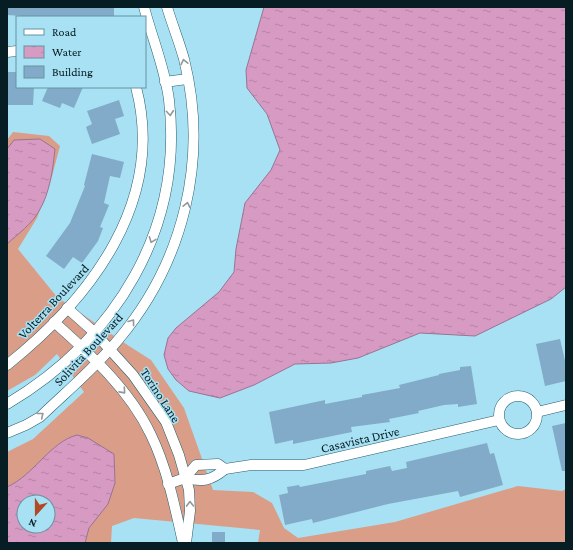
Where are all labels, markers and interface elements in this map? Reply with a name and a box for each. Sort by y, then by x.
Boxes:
legend [16,16,146,88]
text: Road [52,25,77,39]
text: Water [52,45,82,59]
one-way arrow [180,59,188,66]
text: Building [52,65,93,79]
one-way arrow [165,110,174,116]
one-way arrow [182,202,190,208]
one-way arrow [149,237,157,244]
street label: Volterra Boulevard [15,261,92,342]
street label: Solivita Boulevard [51,310,126,389]
one-way arrow [127,319,134,326]
street label: Torino Lane [137,365,184,426]
one-way arrow [118,387,125,394]
one-way arrow [37,412,44,419]
street label: Casavista Drive [319,423,401,456]
north arrow [16,494,56,534]
one-way arrow [186,501,194,507]
text: N [26,516,38,530]

